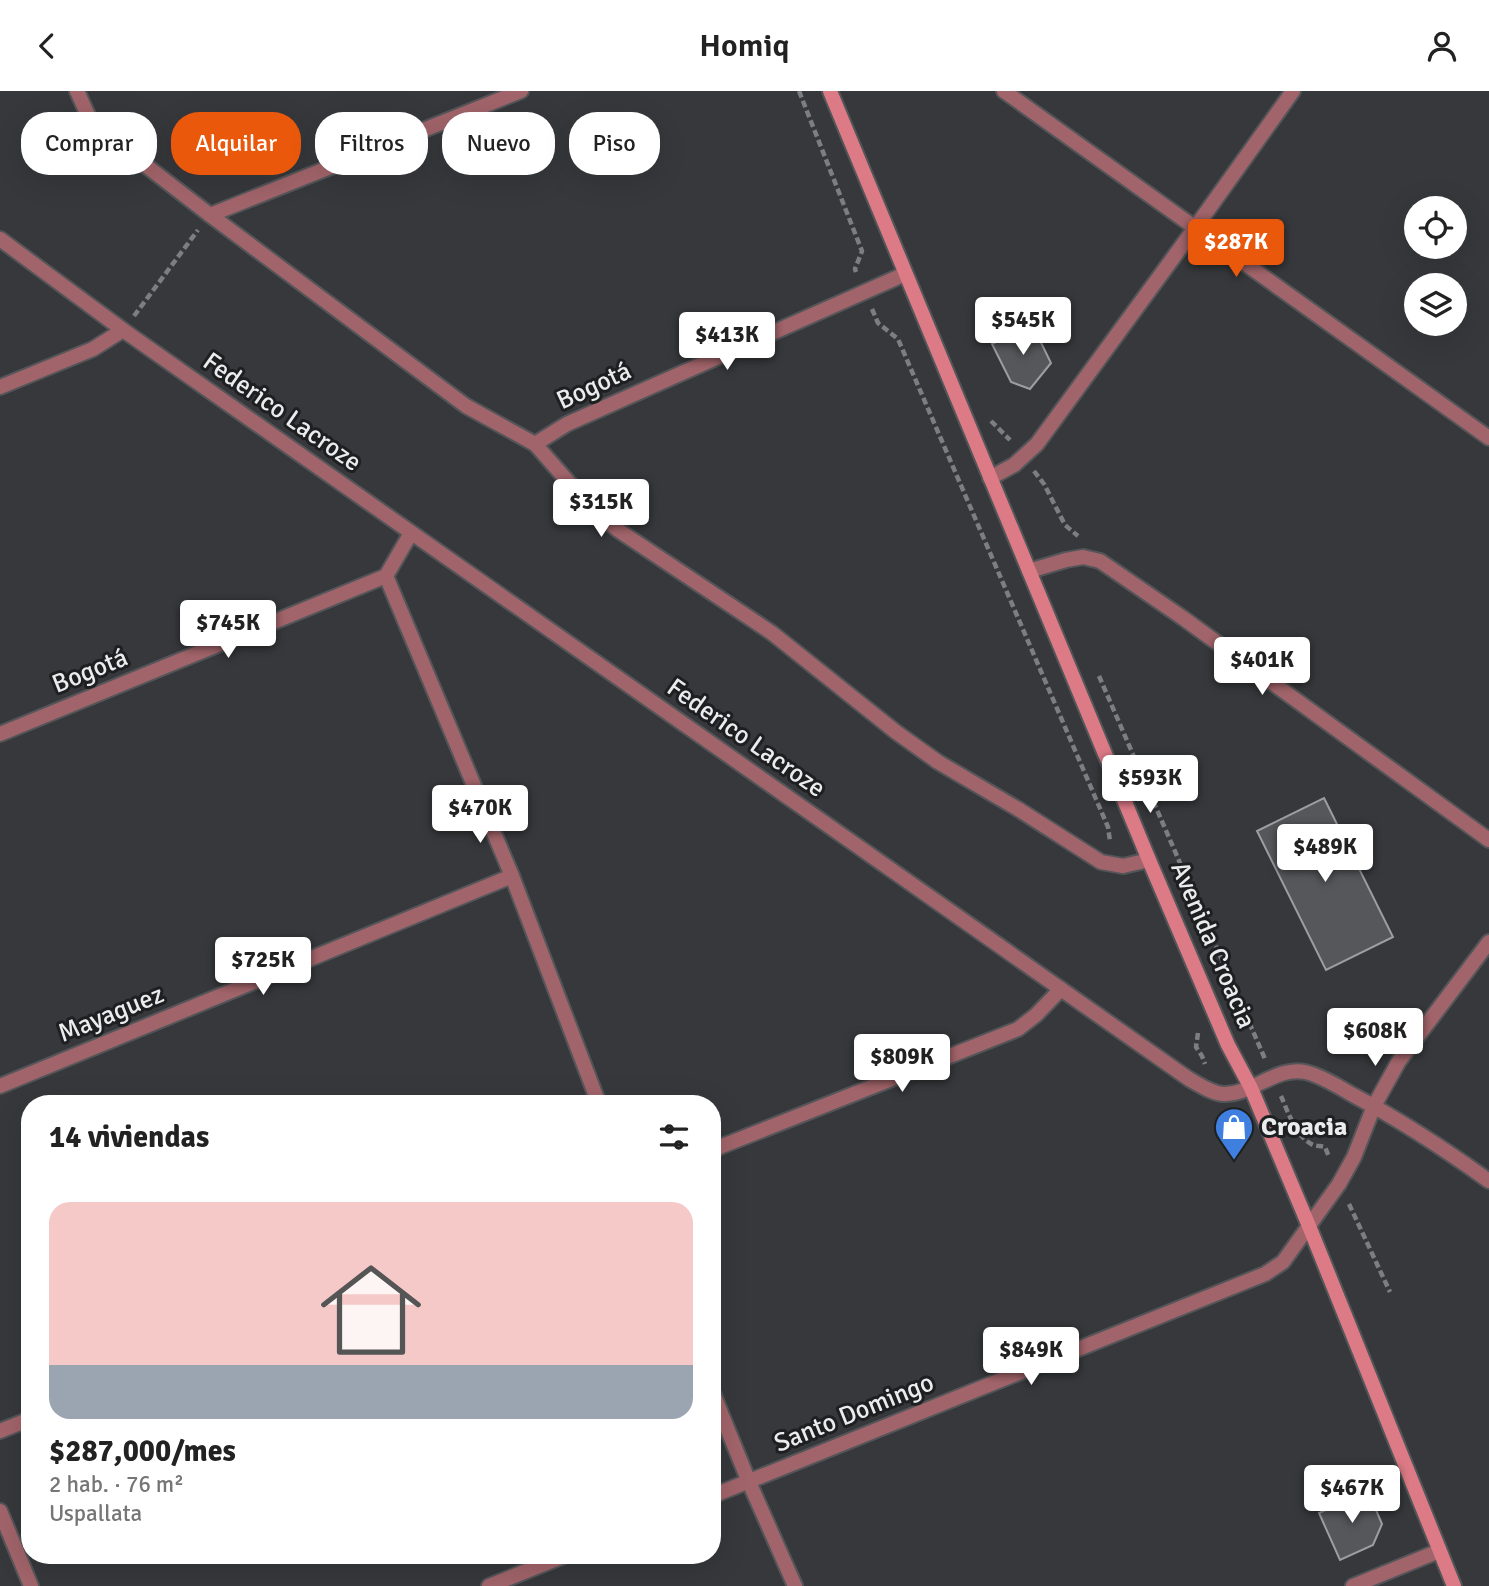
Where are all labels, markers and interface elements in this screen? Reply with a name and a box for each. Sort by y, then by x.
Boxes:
text: Homiq [699,26,790,65]
icon: back [28,27,66,65]
icon: person [1423,27,1461,65]
chip: Comprar [21,112,157,175]
chip: Alquilar [171,112,301,175]
chip: Filtros [315,112,428,175]
chip: Nuevo [442,112,555,175]
chip: Piso [569,112,660,175]
map controls [1404,196,1467,336]
button: locate [1404,196,1467,259]
pin: $287K [1187,219,1285,279]
text: $287K [1204,227,1268,256]
button: layers [1404,273,1467,336]
pin: $545K [974,297,1072,357]
text: $545K [991,305,1055,334]
pin: $413K [678,313,776,372]
text: $413K [695,320,759,349]
street label: Federico Lacroze [197,346,367,478]
street label: Bogotá [552,355,636,417]
pin: $315K [552,479,650,539]
text: $315K [569,487,633,516]
pin: $745K [179,601,277,660]
text: $745K [196,608,260,637]
pin: $401K [1213,637,1311,697]
street label: Bogotá [48,641,132,701]
text: $401K [1230,645,1294,674]
street label: Federico Lacroze [661,672,831,804]
pin: $593K [1101,755,1199,815]
text: $593K [1118,763,1182,792]
pin: $470K [431,785,529,845]
text: $470K [448,793,512,822]
pin: $489K [1276,825,1374,884]
text: $489K [1293,832,1357,861]
street label: Avenida Croacia [1163,857,1263,1033]
pin: $725K [214,937,312,997]
text: $725K [231,945,295,974]
street label: Mayaguez [53,978,169,1050]
pin: $608K [1326,1009,1424,1068]
text: $608K [1343,1016,1407,1045]
pin: $809K [853,1035,951,1094]
text: $809K [870,1042,934,1071]
shop icon: Croacia [1213,1106,1255,1161]
place label: Croacia [1261,1111,1347,1143]
icon: filters [655,1118,693,1156]
text: 14 viviendas [49,1119,209,1156]
icon: home [308,1247,434,1373]
pin: $849K [982,1327,1080,1387]
text: $849K [999,1335,1063,1364]
street label: Santo Domingo [769,1366,939,1460]
text: $287,000/mes [49,1433,236,1470]
pin: $467K [1303,1465,1401,1525]
text: 2 hab. · 76 m² [49,1470,184,1499]
text: $467K [1320,1473,1384,1502]
text: Uspallata [49,1499,142,1528]

